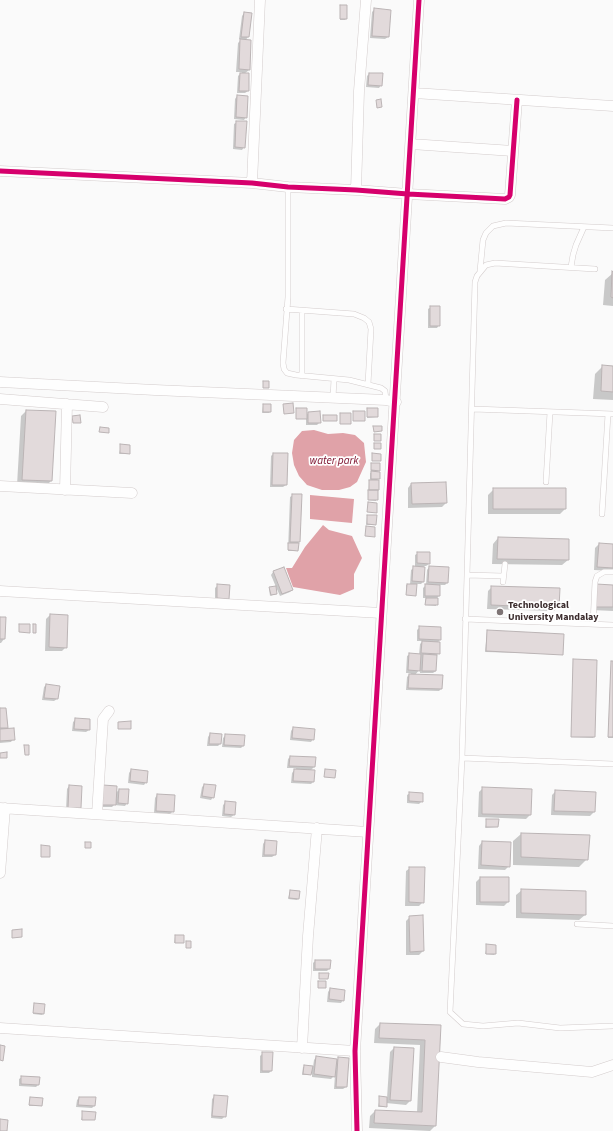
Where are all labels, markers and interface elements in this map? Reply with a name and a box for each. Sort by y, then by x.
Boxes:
water label: water park [309,455,359,469]
place label: Technological University Mandalay [508,600,599,624]
marker: Technological University Mandalay [495,607,505,617]

